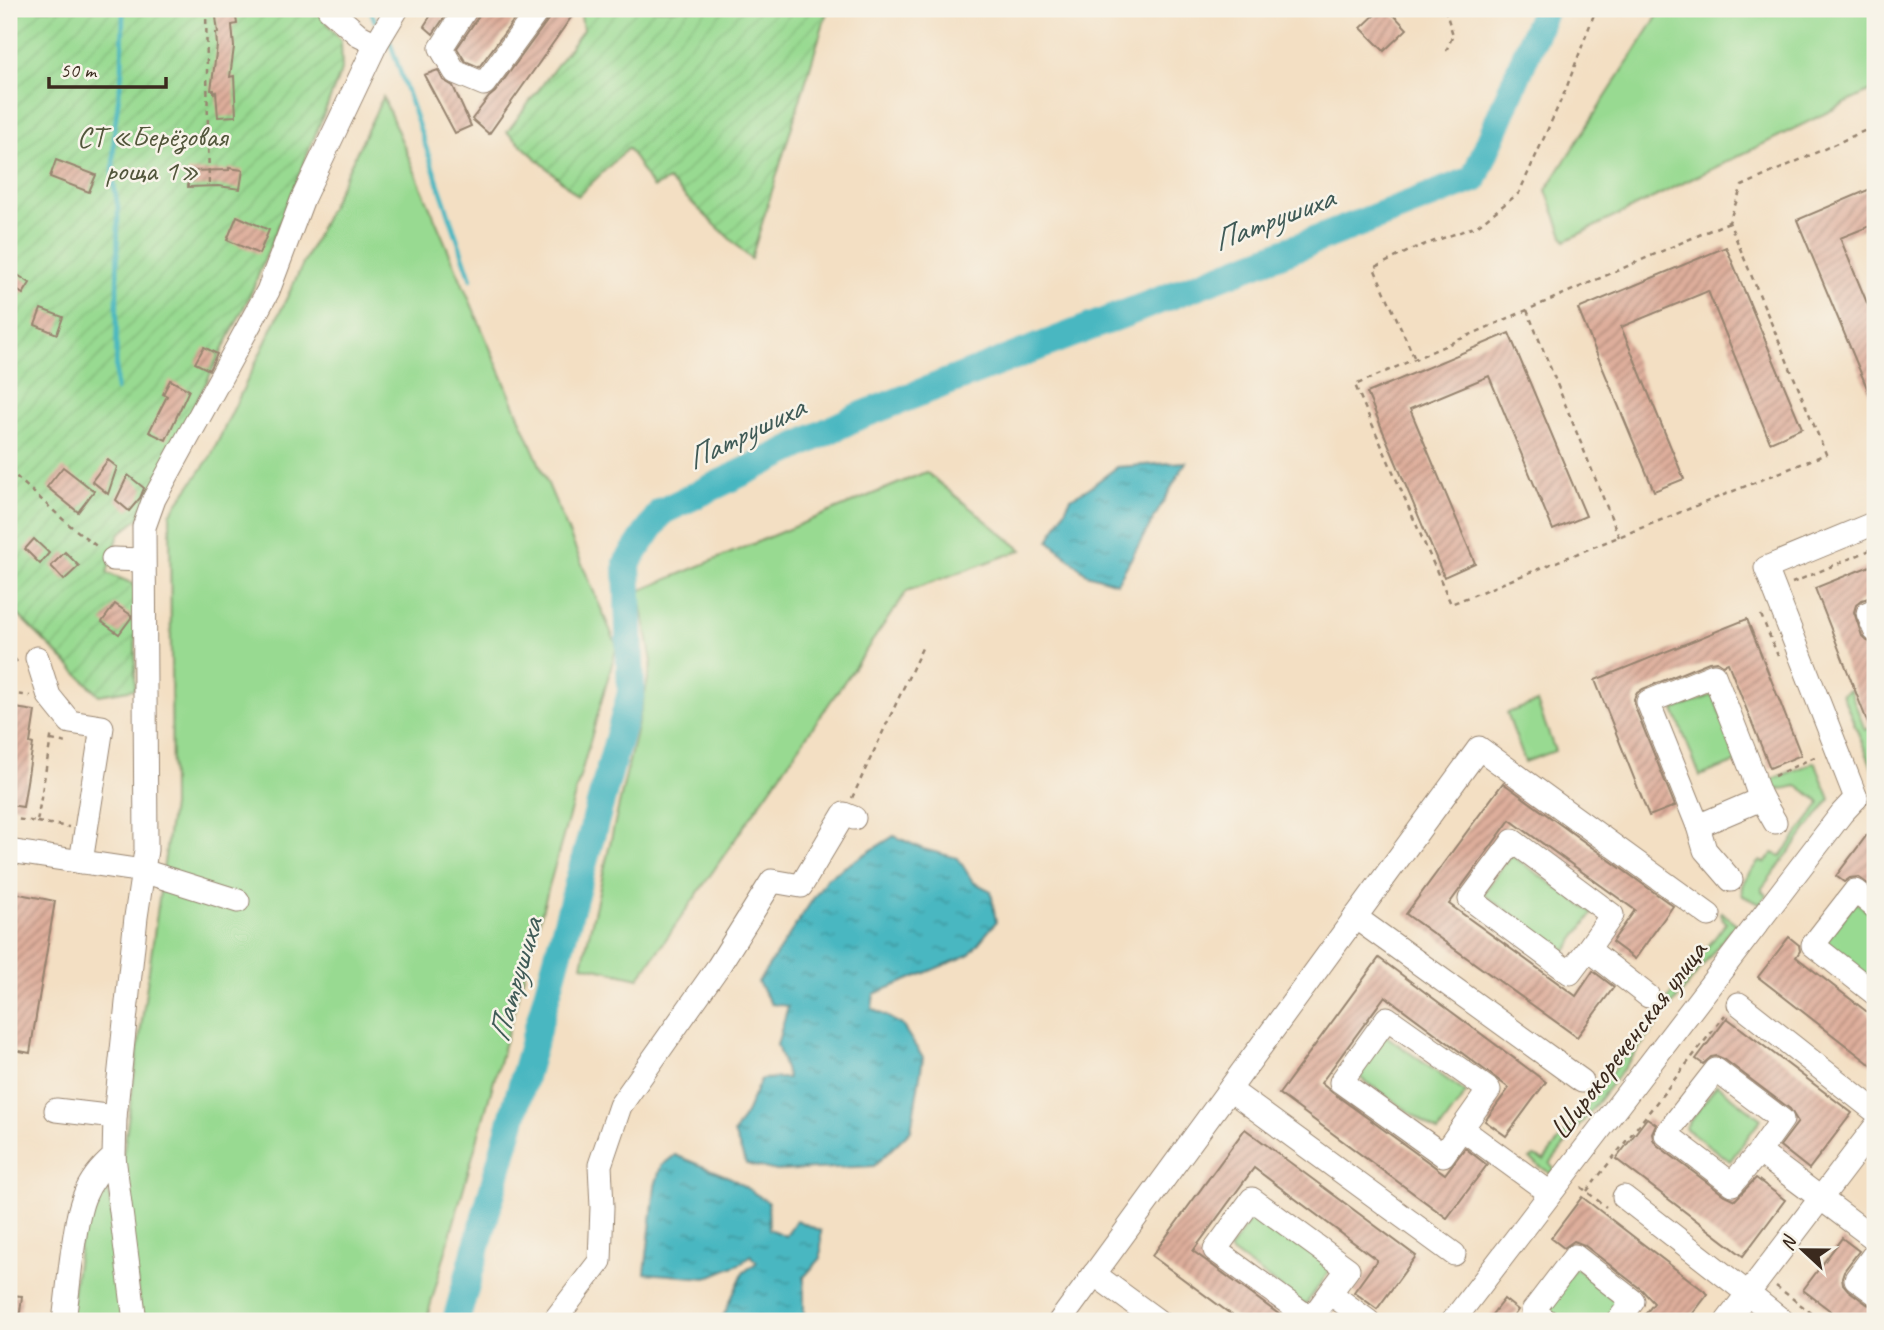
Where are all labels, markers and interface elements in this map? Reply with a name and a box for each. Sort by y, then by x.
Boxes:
scale bar [49,46,166,90]
text: 50 m [60,57,98,83]
park label: СТ «Берёзовая роща 1» [77,117,230,189]
water label: Патрушиха [1207,176,1342,261]
water label: Патрушиха [679,385,814,479]
water label: Патрушиха [478,911,553,1047]
street label: Широкореченская улица [1541,932,1716,1147]
north arrow [1769,1214,1839,1284]
text: N [1775,1231,1803,1254]

